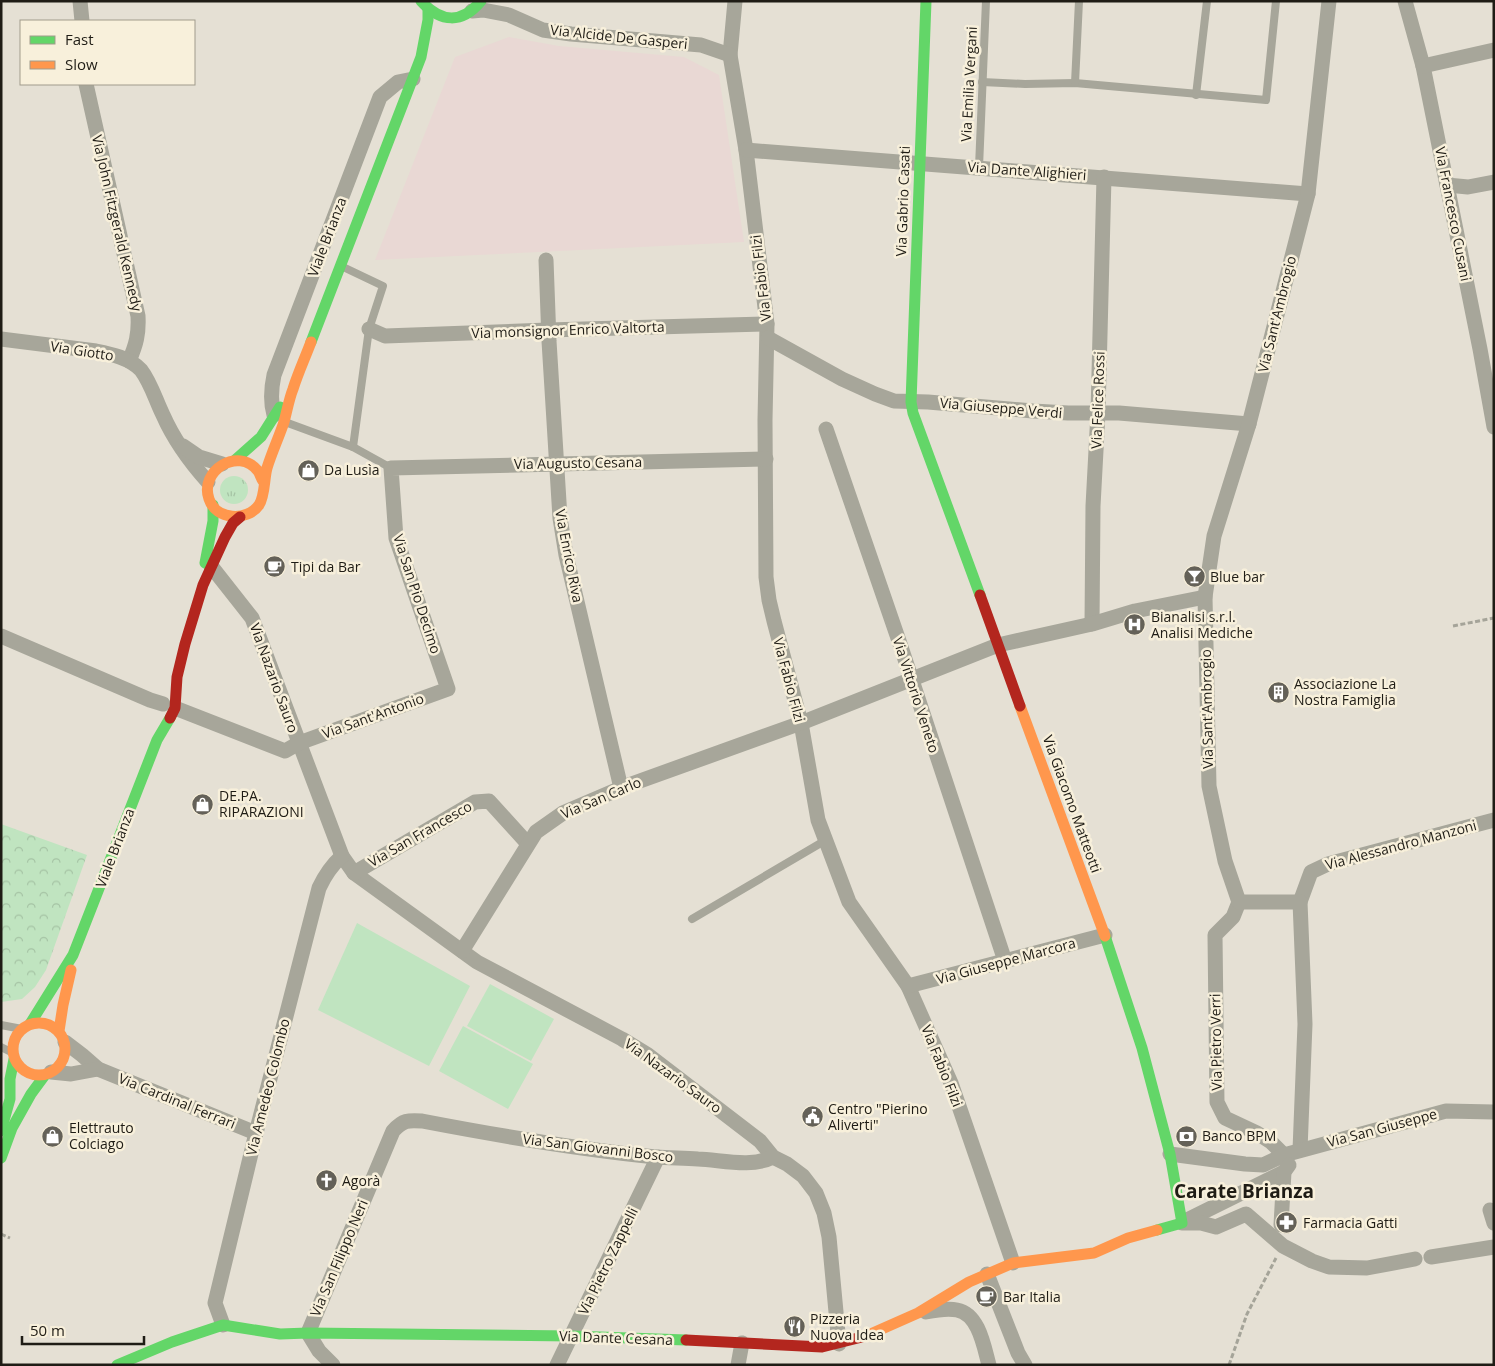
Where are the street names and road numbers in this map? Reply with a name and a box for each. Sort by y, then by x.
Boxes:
street label: Via Alcide De Gasperi [549,20,689,53]
street label: Via Emilia Vergani [956,26,981,142]
street label: Via John Fitzgerald Kennedy [88,133,147,314]
street label: Via Gabrio Casati [891,145,914,257]
street label: Via Francesco Cusani [1431,145,1476,283]
street label: Via Dante Alighieri [967,157,1087,184]
street label: Viale Brianza [303,194,350,279]
street label: Via Fabio Filzi [746,234,775,322]
street label: Via Sant'Ambrogio [1253,254,1300,374]
street label: Via monsignor Enrico Valtorta [471,317,665,342]
street label: Via Giotto [49,336,115,365]
street label: Via Felice Rossi [1086,351,1109,449]
street label: Via Giuseppe Verdi [939,393,1063,422]
street label: Via Augusto Cesana [514,452,642,473]
street label: Via Enrico Riva [551,508,588,604]
street label: Via San Pio Decimo [389,532,446,656]
street label: Via Nazario Sauro [246,620,303,735]
street label: Via Vittorio Veneto [889,634,944,755]
street label: Via Fabio Filzi [769,635,810,724]
street label: Via Sant'Ambrogio [1196,649,1217,769]
street label: Via Sant'Antonio [319,688,426,743]
street label: Via Giacomo Matteotti [1039,732,1106,875]
street label: Via San Carlo [558,772,644,823]
street label: Via San Francesco [364,796,475,871]
street label: Viale Brianza [91,805,138,890]
street label: Via Alessandro Manzoni [1323,815,1479,874]
street label: Via Giuseppe Marcora [934,933,1078,988]
street label: Via Pietro Verri [1205,993,1226,1091]
street label: Via Amedeo Colombo [241,1016,294,1157]
street label: Via Fabio Filzi [917,1022,968,1110]
street label: Via Nazario Sauro [621,1034,726,1117]
street label: Via Cardinal Ferrari [116,1068,239,1133]
street label: Via San Giuseppe [1325,1104,1439,1151]
street label: Via San Giovanni Bosco [522,1129,674,1166]
street label: Via San Filippo Neri [305,1196,372,1319]
street label: Via Pietro Zappelli [573,1204,642,1318]
street label: Via Dante Cesana [559,1326,673,1349]

